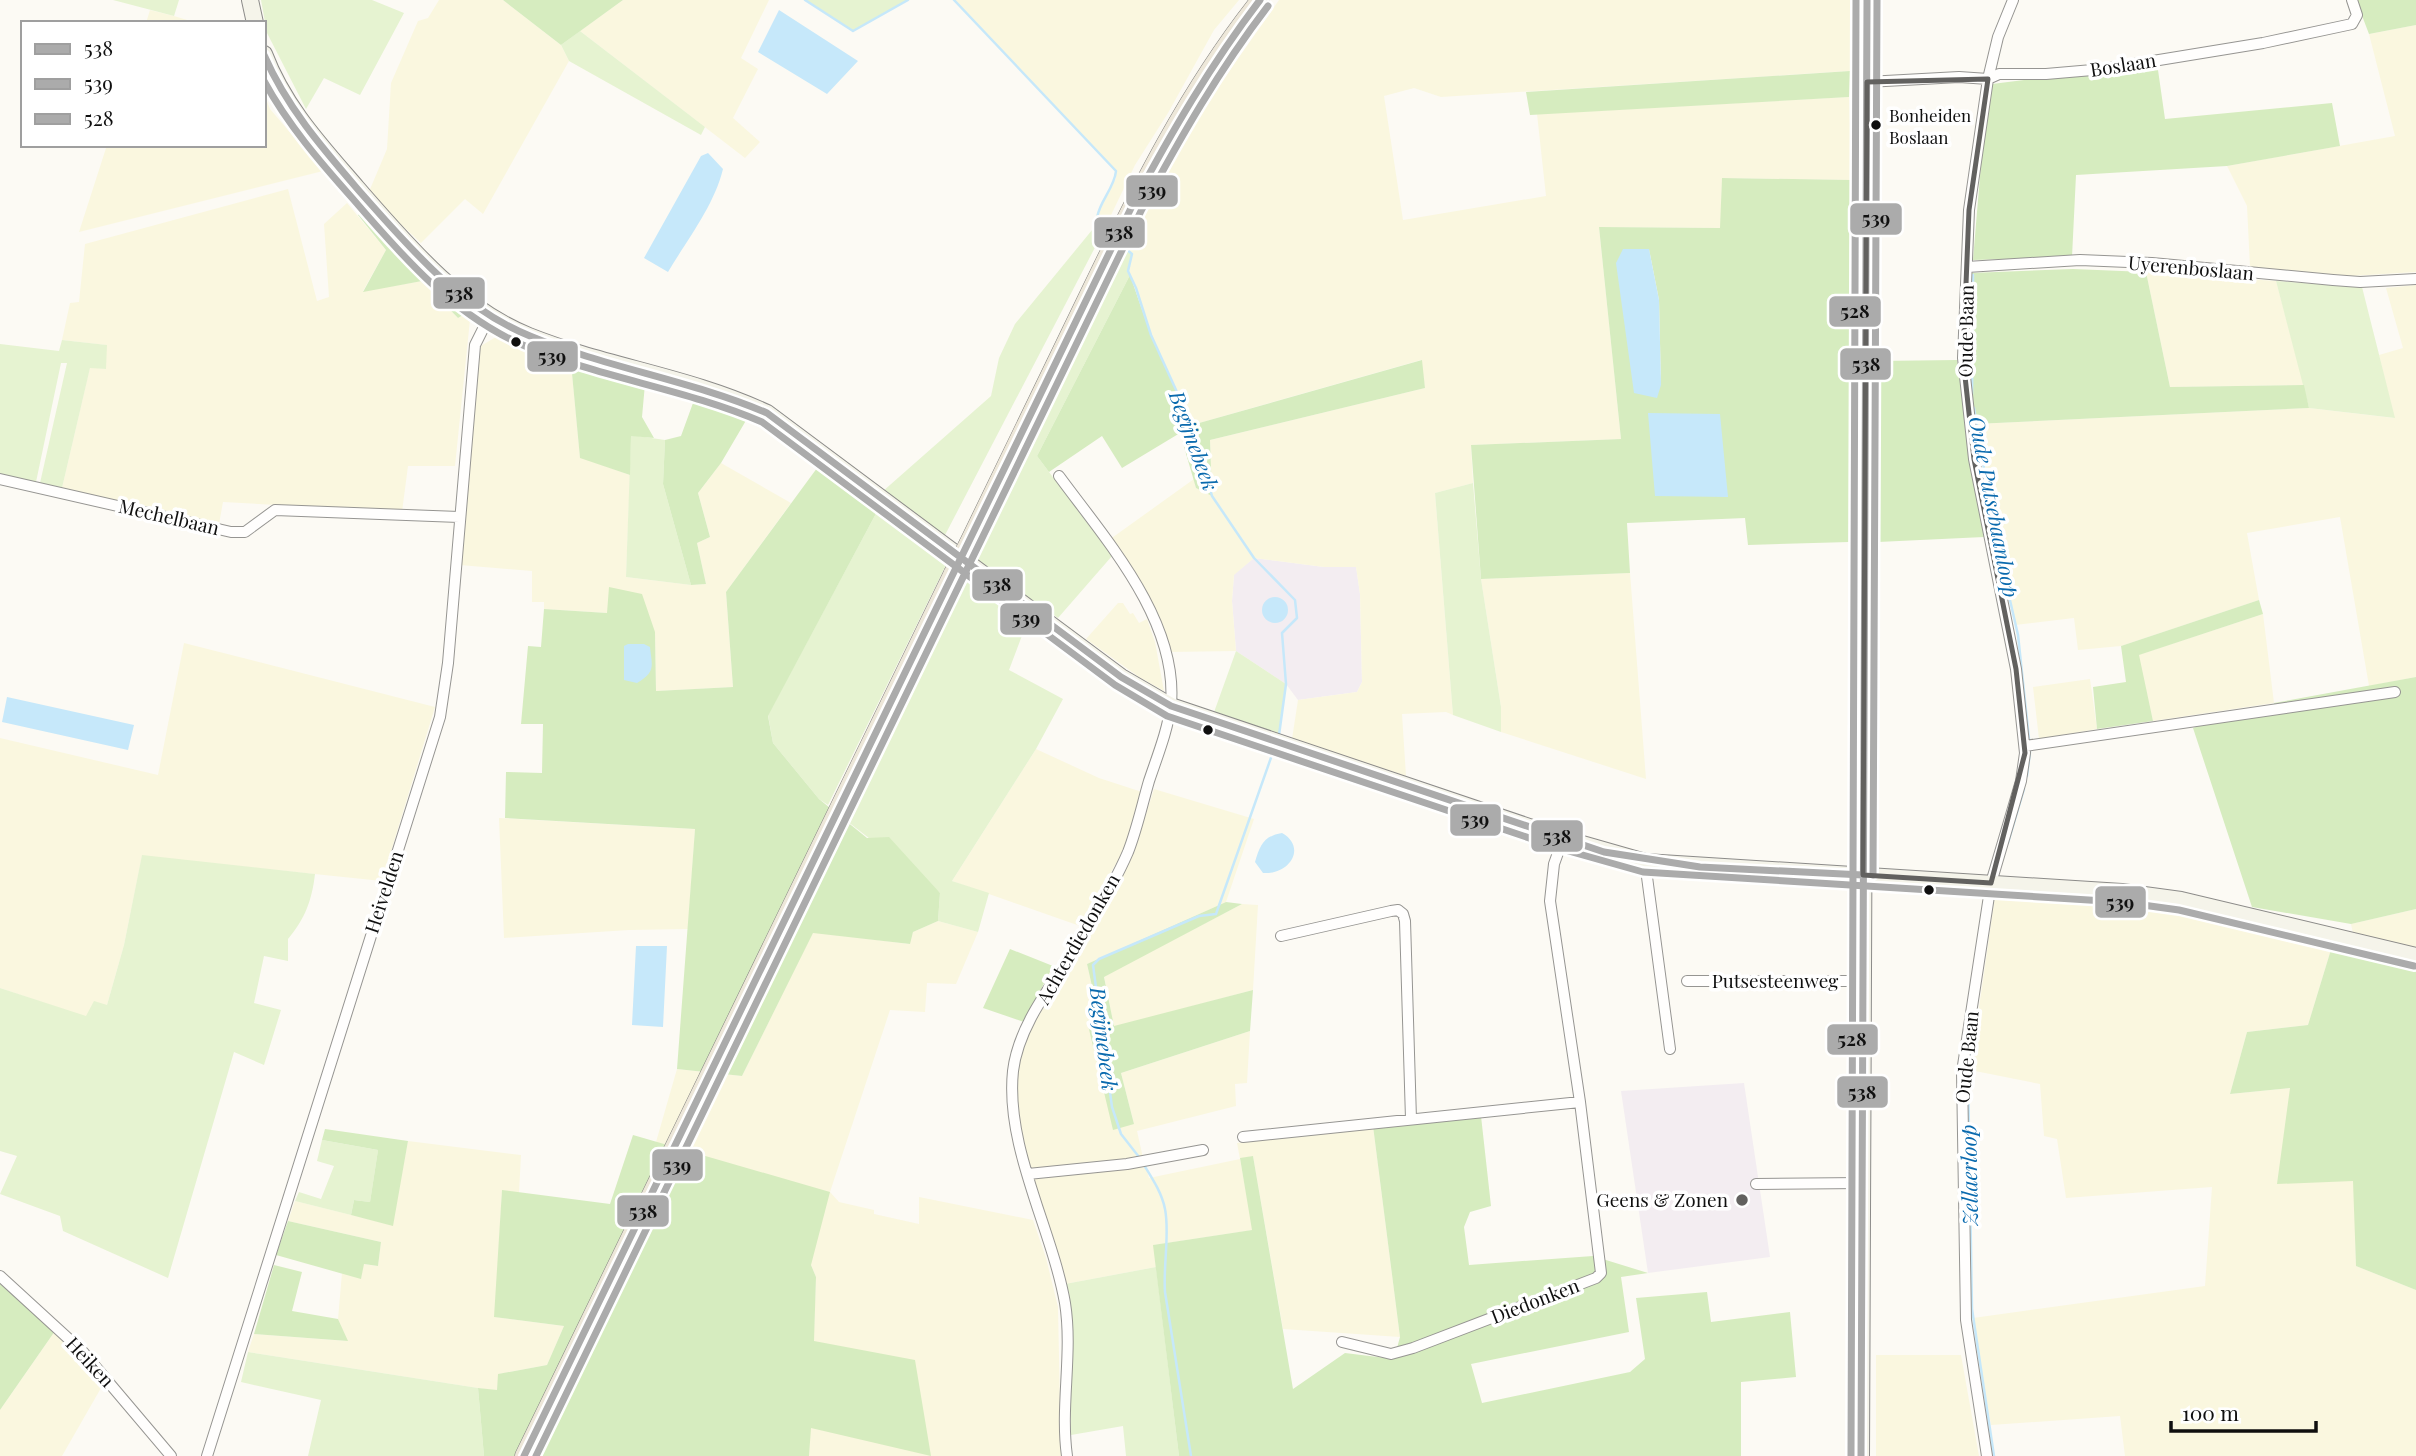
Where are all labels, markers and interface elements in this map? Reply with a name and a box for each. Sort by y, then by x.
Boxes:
legend [21,21,266,147]
text: 538 [84,33,113,61]
street label: Boslaan [2088,46,2158,82]
text: 539 [84,68,113,96]
text: 528 [84,103,114,131]
place label: Bonheiden Boslaan [1889,104,1971,148]
marker: Bonheiden Boslaan [1869,118,1883,132]
line badge: 539 [1125,174,1179,208]
text: 539 [1138,176,1166,202]
line badge: 539 [1849,202,1903,236]
text: 539 [1862,204,1890,230]
line badge: 538 [1093,216,1146,249]
text: 538 [1105,218,1133,244]
street label: Uyerenboslaan [2127,249,2256,286]
line badge: 538 [432,276,486,310]
text: 538 [445,279,473,305]
street label: Oude Baan [1951,284,1979,378]
line badge: 528 [1828,295,1882,328]
text: 528 [1840,297,1870,323]
unlabelled marker [509,335,523,349]
line badge: 539 [526,340,579,373]
text: 539 [538,342,566,368]
line badge: 538 [1839,347,1892,381]
text: 538 [1852,350,1880,376]
water label: Begijnebeek [1164,386,1226,494]
water label: Oude Putsebaanloop [1964,414,2026,600]
street label: Mechelbaan [116,492,223,540]
line badge: 538 [971,568,1024,602]
text: 538 [983,570,1011,596]
line badge: 539 [999,602,1053,636]
text: 539 [1012,604,1040,630]
unlabelled marker [1201,723,1215,737]
line badge: 539 [1449,803,1502,837]
text: 539 [1461,805,1489,831]
line badge: 538 [1530,819,1584,853]
text: 538 [1543,822,1571,848]
street label: Heivelden [358,847,409,936]
street label: Achterdiedonken [1029,868,1125,1009]
unlabelled marker [1922,883,1936,897]
line badge: 539 [2094,885,2147,919]
text: 539 [2106,888,2134,914]
street label: Putsesteenweg [1712,967,1838,993]
water label: Begijnebeek [1085,984,1125,1092]
street label: Oude Baan [1948,1009,1984,1104]
line badge: 528 [1826,1023,1879,1056]
text: 528 [1837,1025,1867,1051]
line badge: 538 [1836,1075,1889,1109]
text: 538 [1848,1078,1876,1104]
water label: Zellaerloop [1953,1124,1983,1227]
line badge: 539 [651,1148,704,1182]
text: 539 [663,1151,691,1177]
place label: Geens & Zonen [1596,1186,1729,1212]
marker: Geens & Zonen [1734,1192,1750,1208]
line badge: 538 [616,1194,670,1228]
text: 538 [629,1197,657,1223]
street label: Diedonken [1487,1271,1583,1329]
street label: Heiken [61,1330,121,1393]
scale bar [2171,1390,2316,1434]
text: 100 m [2182,1398,2239,1426]

